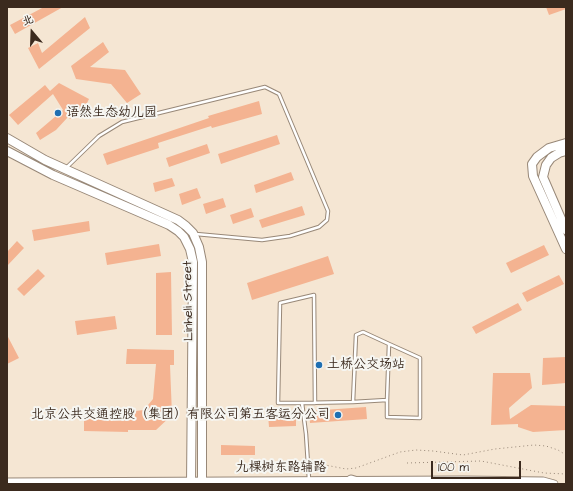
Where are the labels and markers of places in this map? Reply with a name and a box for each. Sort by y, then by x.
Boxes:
place label: 语然生态幼儿园 [66,105,157,121]
marker: 语然生态幼儿园 [53,108,63,118]
place label: 土桥公交场站 [327,357,405,373]
marker: 土桥公交场站 [314,360,324,370]
place label: 北京公共交通控股（集团）有限公司第五客运分公司 [31,407,330,423]
marker: 北京公共交通控股（集团）有限公司第五客运分公司 [333,410,343,420]

